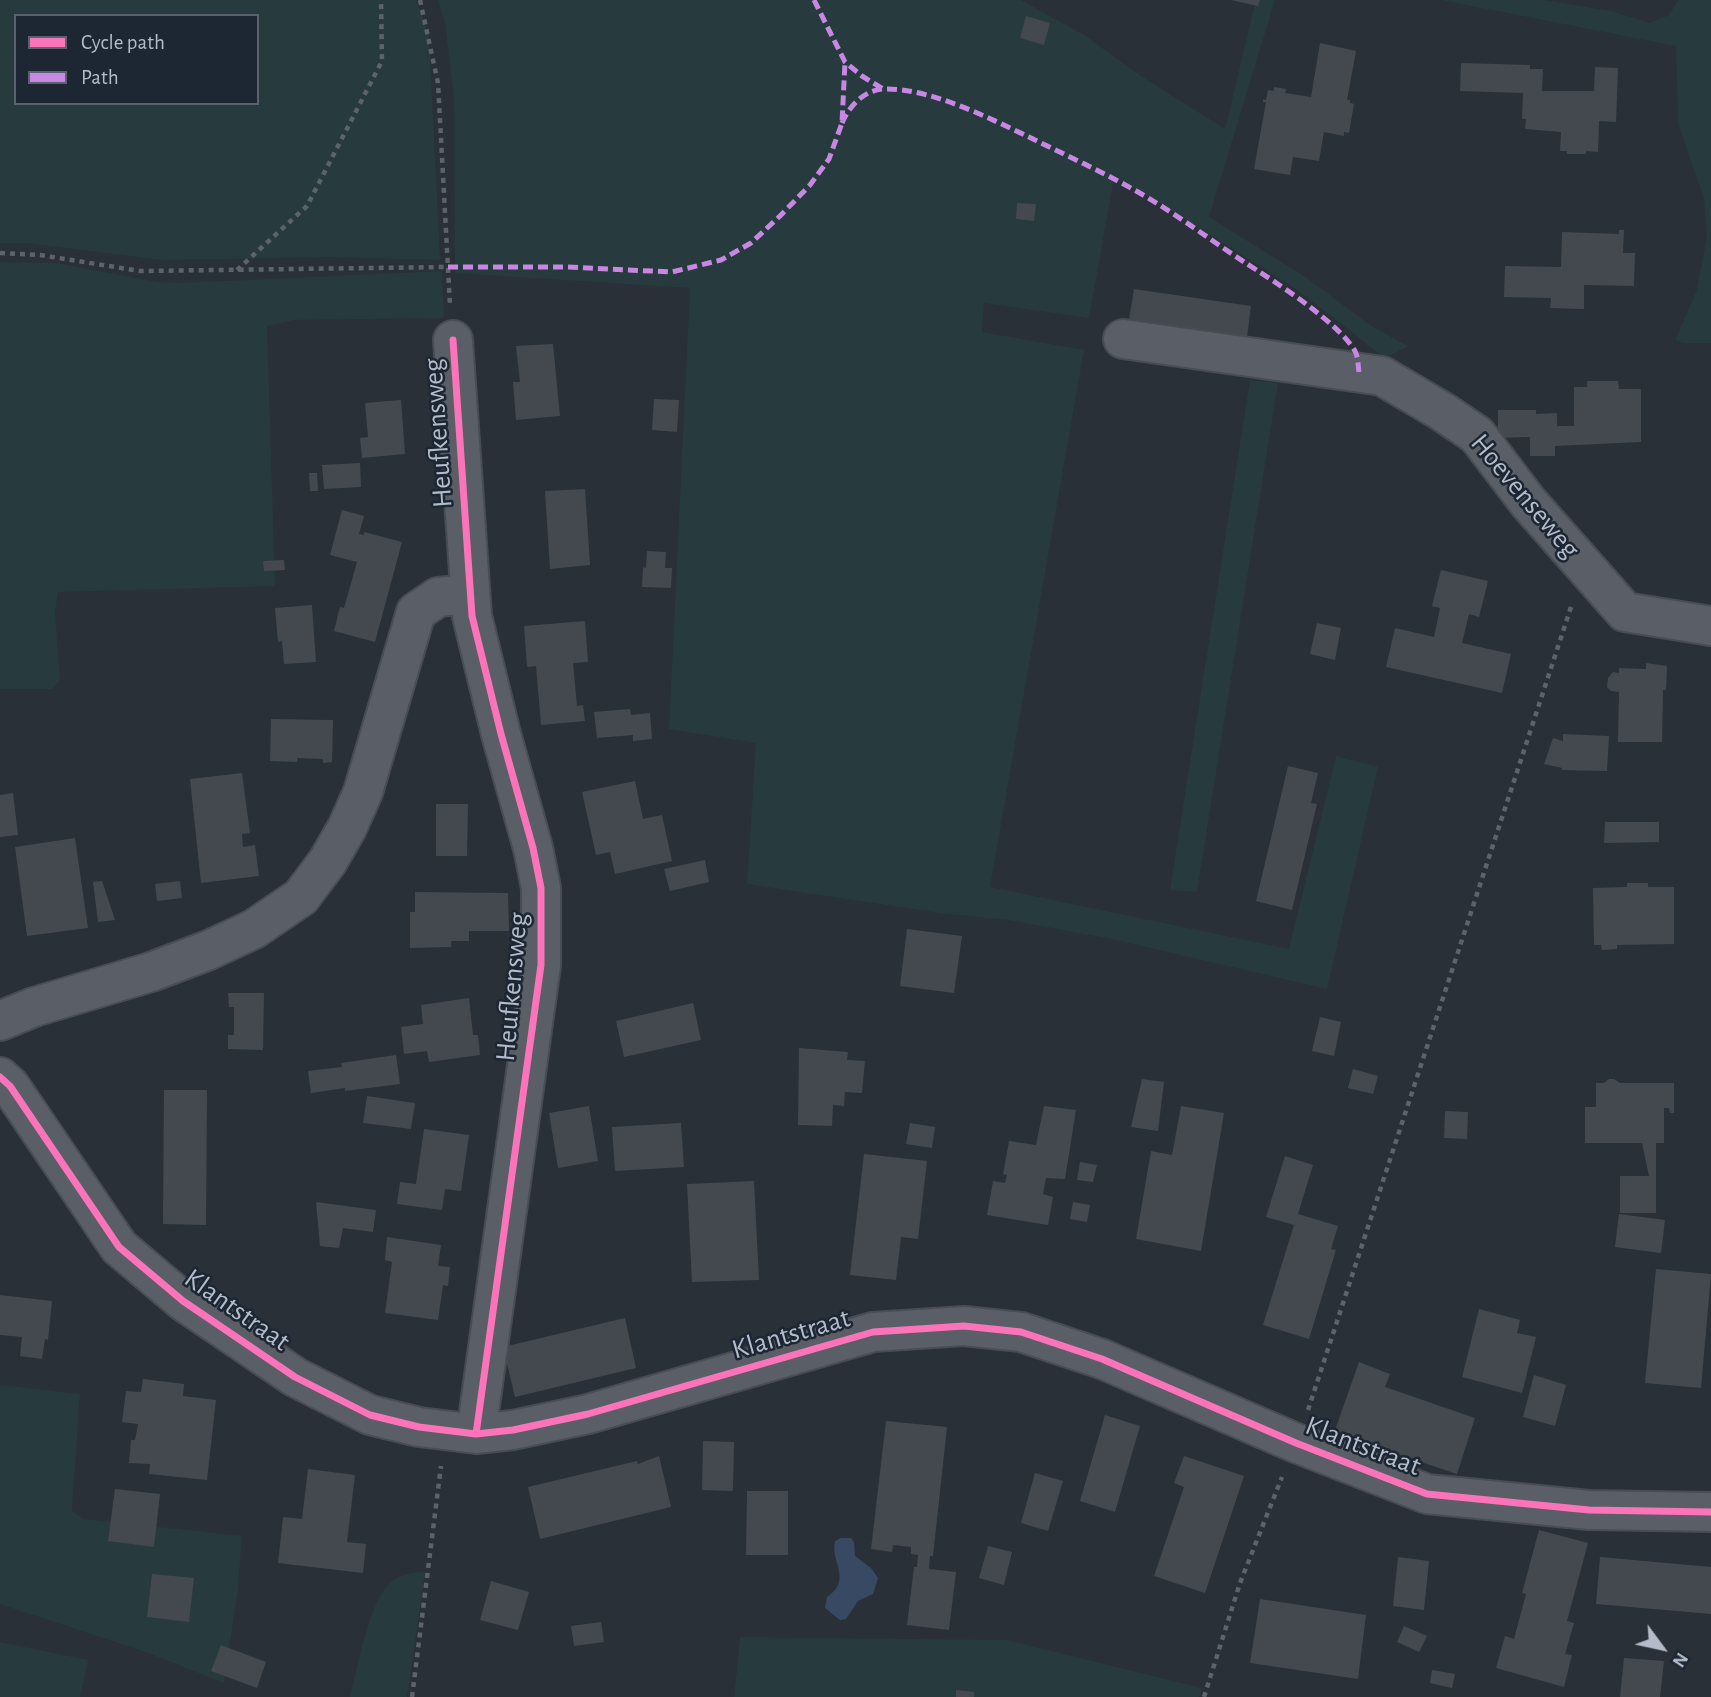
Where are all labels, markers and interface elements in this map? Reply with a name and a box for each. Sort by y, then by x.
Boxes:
legend [14,14,259,105]
text: Cycle path [81,32,165,53]
text: Path [81,67,119,88]
street label: Heufkensweg [416,357,460,509]
street label: Hoevenseweg [1463,427,1587,565]
street label: Heufkensweg [489,911,535,1063]
street label: Klantstraat [178,1262,296,1358]
street label: Klantstraat [728,1301,854,1367]
street label: Klantstraat [1300,1409,1426,1483]
north arrow [1627,1613,1697,1683]
text: N [1668,1649,1692,1670]

